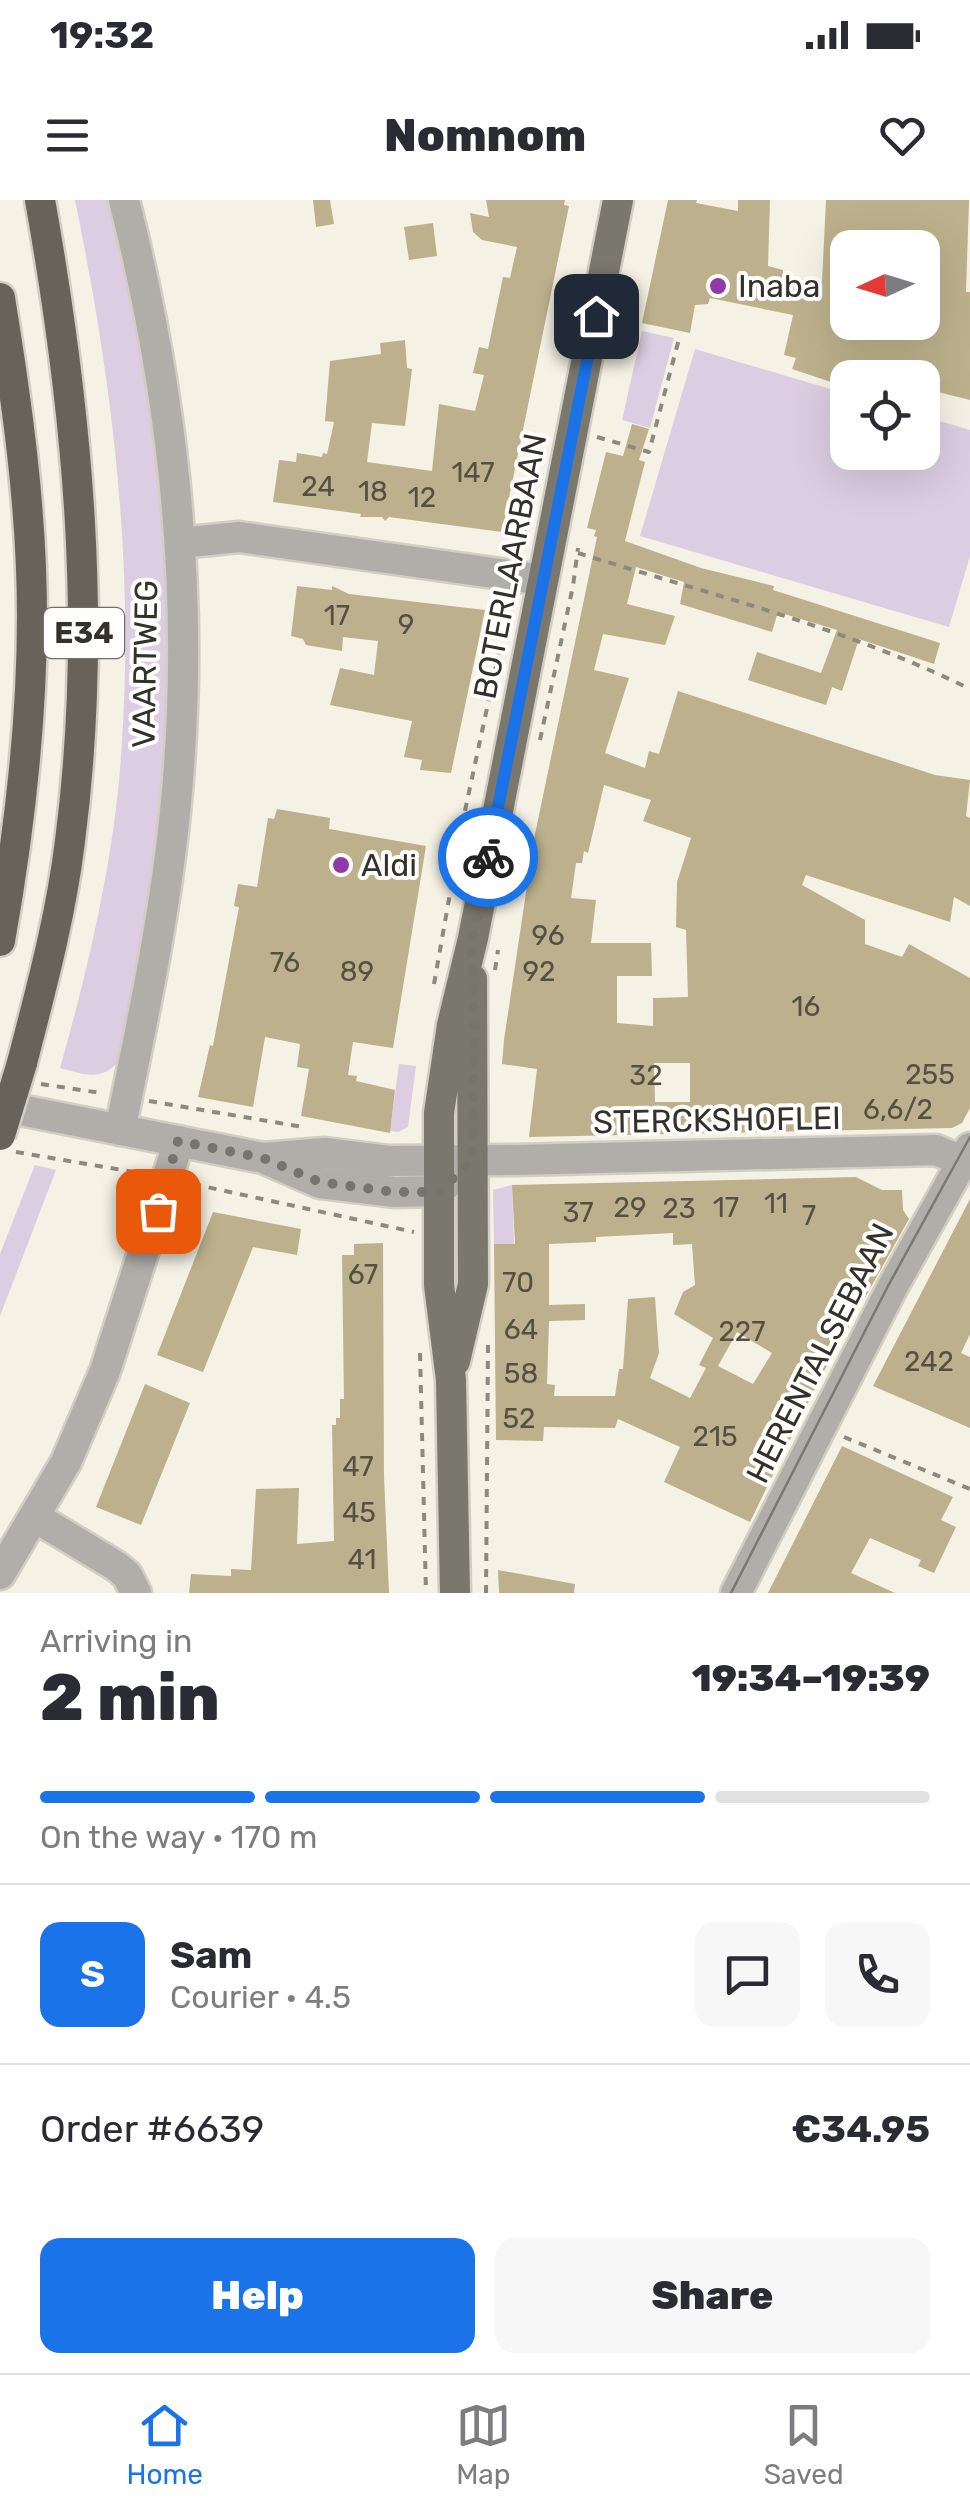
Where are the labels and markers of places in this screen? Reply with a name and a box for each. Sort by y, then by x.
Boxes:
place label: Inaba [738,267,821,305]
pin [554,274,639,359]
marker: Inaba [707,275,729,297]
place label: Aldi [361,846,417,884]
marker: Aldi [330,854,352,876]
pin [116,1169,201,1254]

